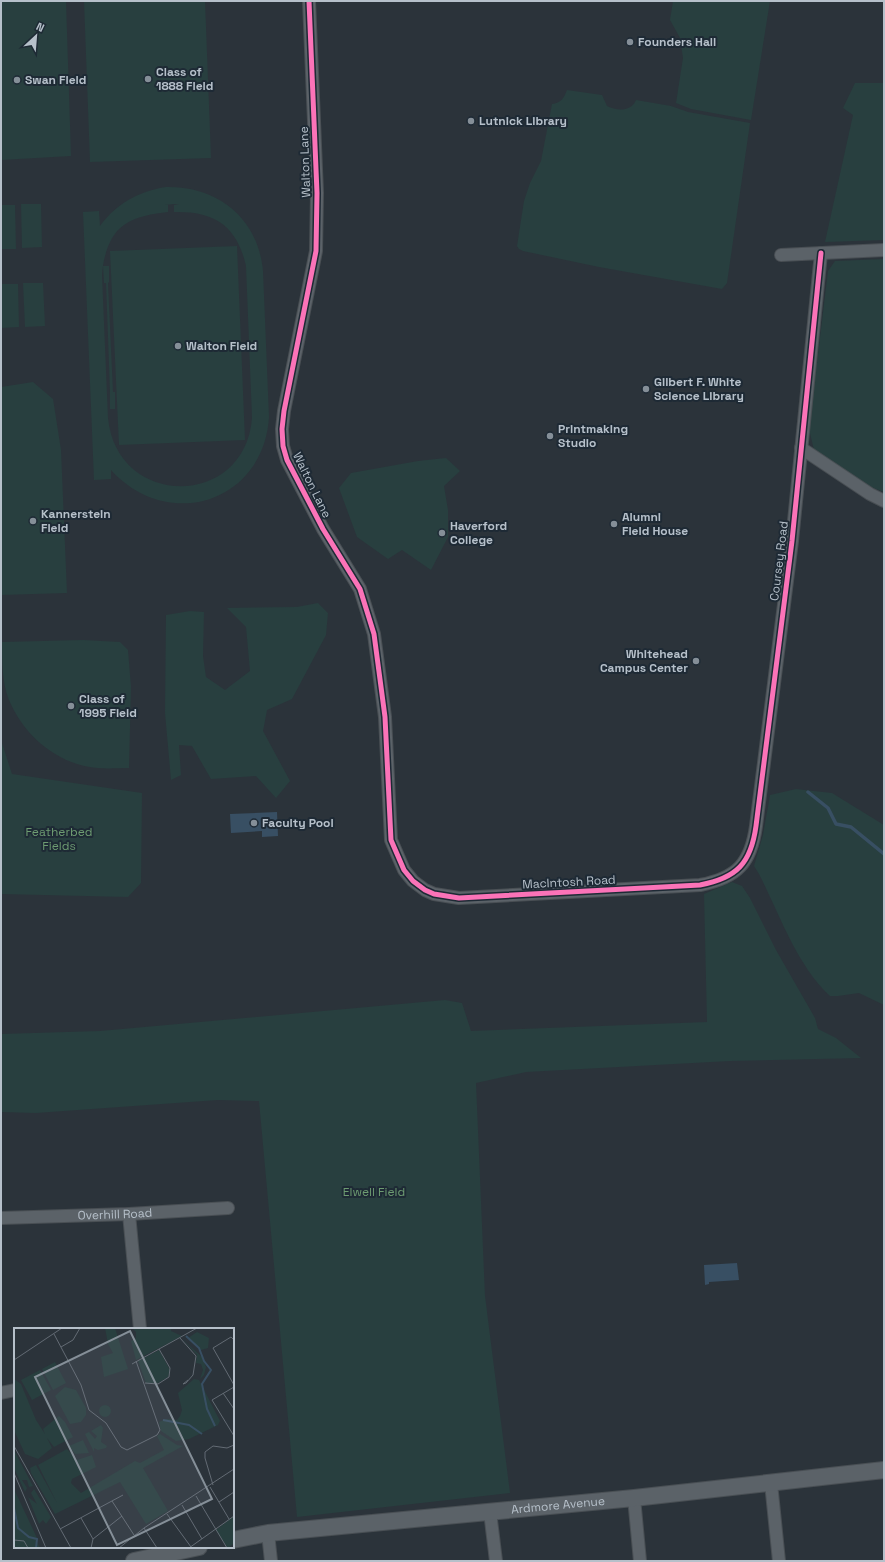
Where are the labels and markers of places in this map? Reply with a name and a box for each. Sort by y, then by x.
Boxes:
place label: Founders Hall [638,34,716,50]
marker: Founders Hall [625,37,635,47]
place label: Class of 1888 Field [156,64,213,94]
place label: Swan Field [25,72,86,88]
marker: Class of 1888 Field [143,74,153,84]
marker: Swan Field [12,75,22,85]
place label: Lutnick Library [479,113,567,129]
marker: Lutnick Library [466,116,476,126]
place label: Walton Field [186,338,257,354]
marker: Walton Field [173,341,183,351]
place label: Gilbert F. White Science Library [654,374,744,404]
marker: Gilbert F. White Science Library [641,384,651,394]
place label: Printmaking Studio [558,421,628,451]
marker: Printmaking Studio [545,431,555,441]
place label: Kannerstein Field [41,506,111,536]
place label: Alumni Field House [622,509,688,539]
marker: Kannerstein Field [28,516,38,526]
place label: Haverford College [450,518,507,548]
marker: Alumni Field House [609,519,619,529]
marker: Haverford College [437,528,447,538]
place label: Whitehead Campus Center [600,646,688,676]
marker: Whitehead Campus Center [691,656,701,666]
place label: Class of 1995 Field [79,691,137,721]
marker: Class of 1995 Field [66,701,76,711]
place label: Faculty Pool [262,815,334,831]
marker: Faculty Pool [249,818,259,828]

